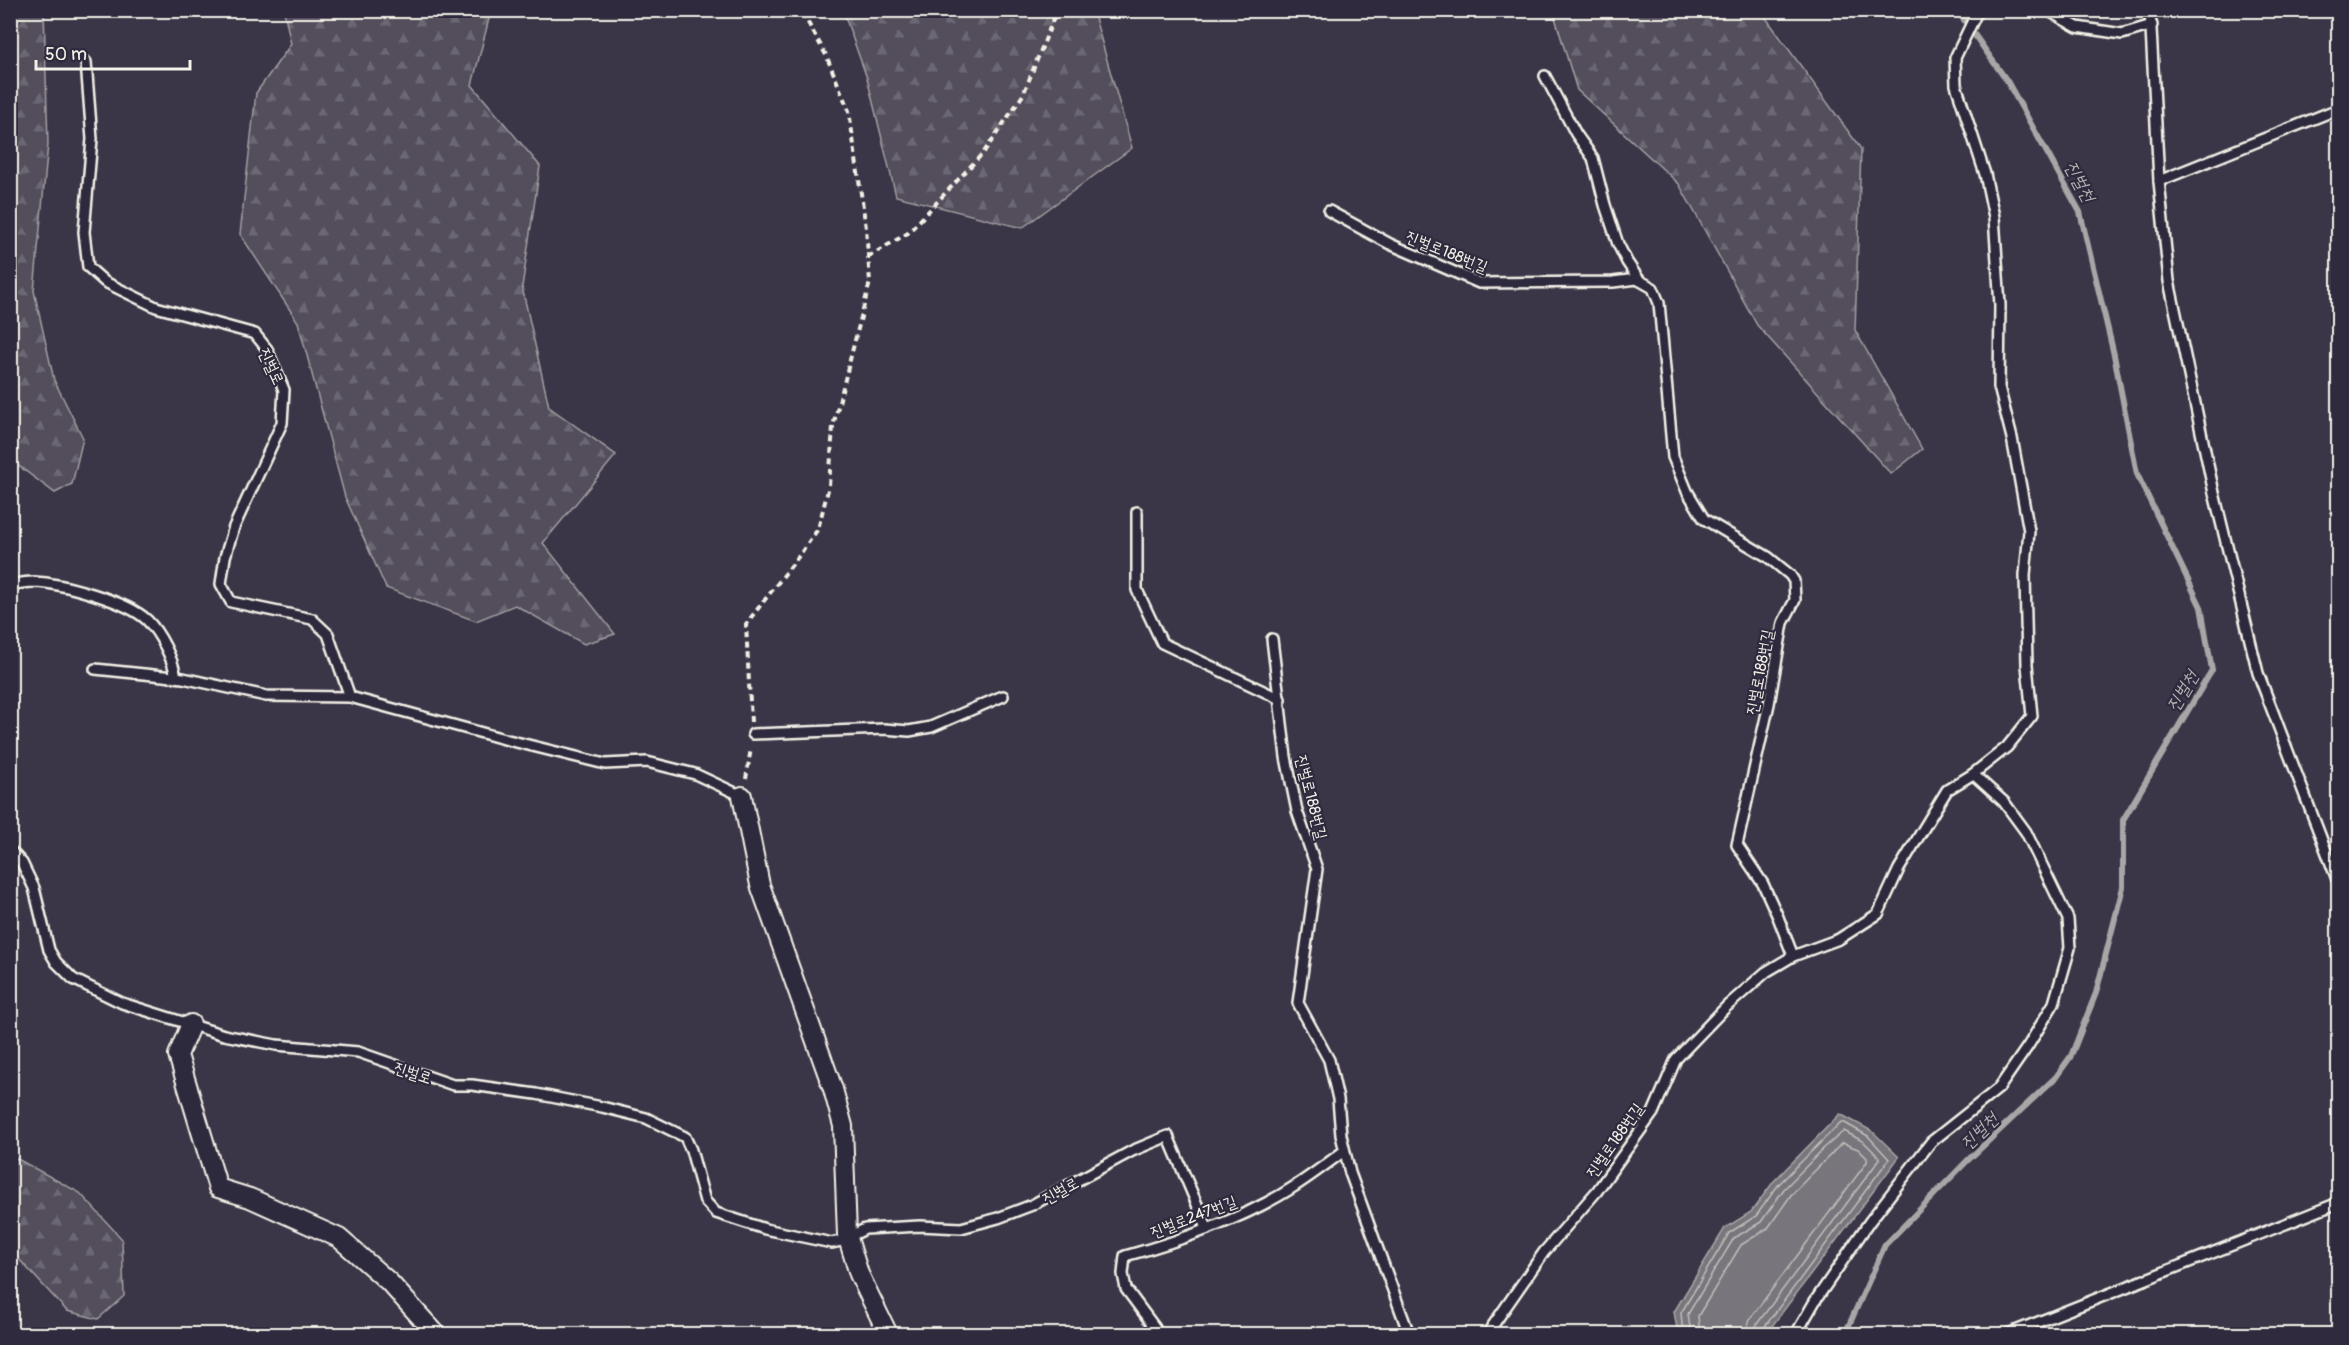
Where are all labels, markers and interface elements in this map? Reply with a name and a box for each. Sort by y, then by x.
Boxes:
scale bar [36,33,190,71]
text: 50 m [45,43,87,66]
water label: 진벌천 [2059,157,2101,207]
street label: 진벌로188번길 [1403,226,1491,277]
street label: 진벌로 [254,345,288,388]
street label: 진벌로188번길 [1742,628,1778,717]
water label: 진벌천 [2161,665,2204,716]
street label: 진벌로188번길 [1291,753,1331,842]
street label: 진벌로 [391,1057,434,1089]
street label: 진벌로188번길 [1582,1099,1648,1182]
water label: 진벌천 [1956,1107,2004,1155]
street label: 진벌로 [1039,1173,1082,1209]
street label: 진벌로247번길 [1147,1191,1240,1243]

